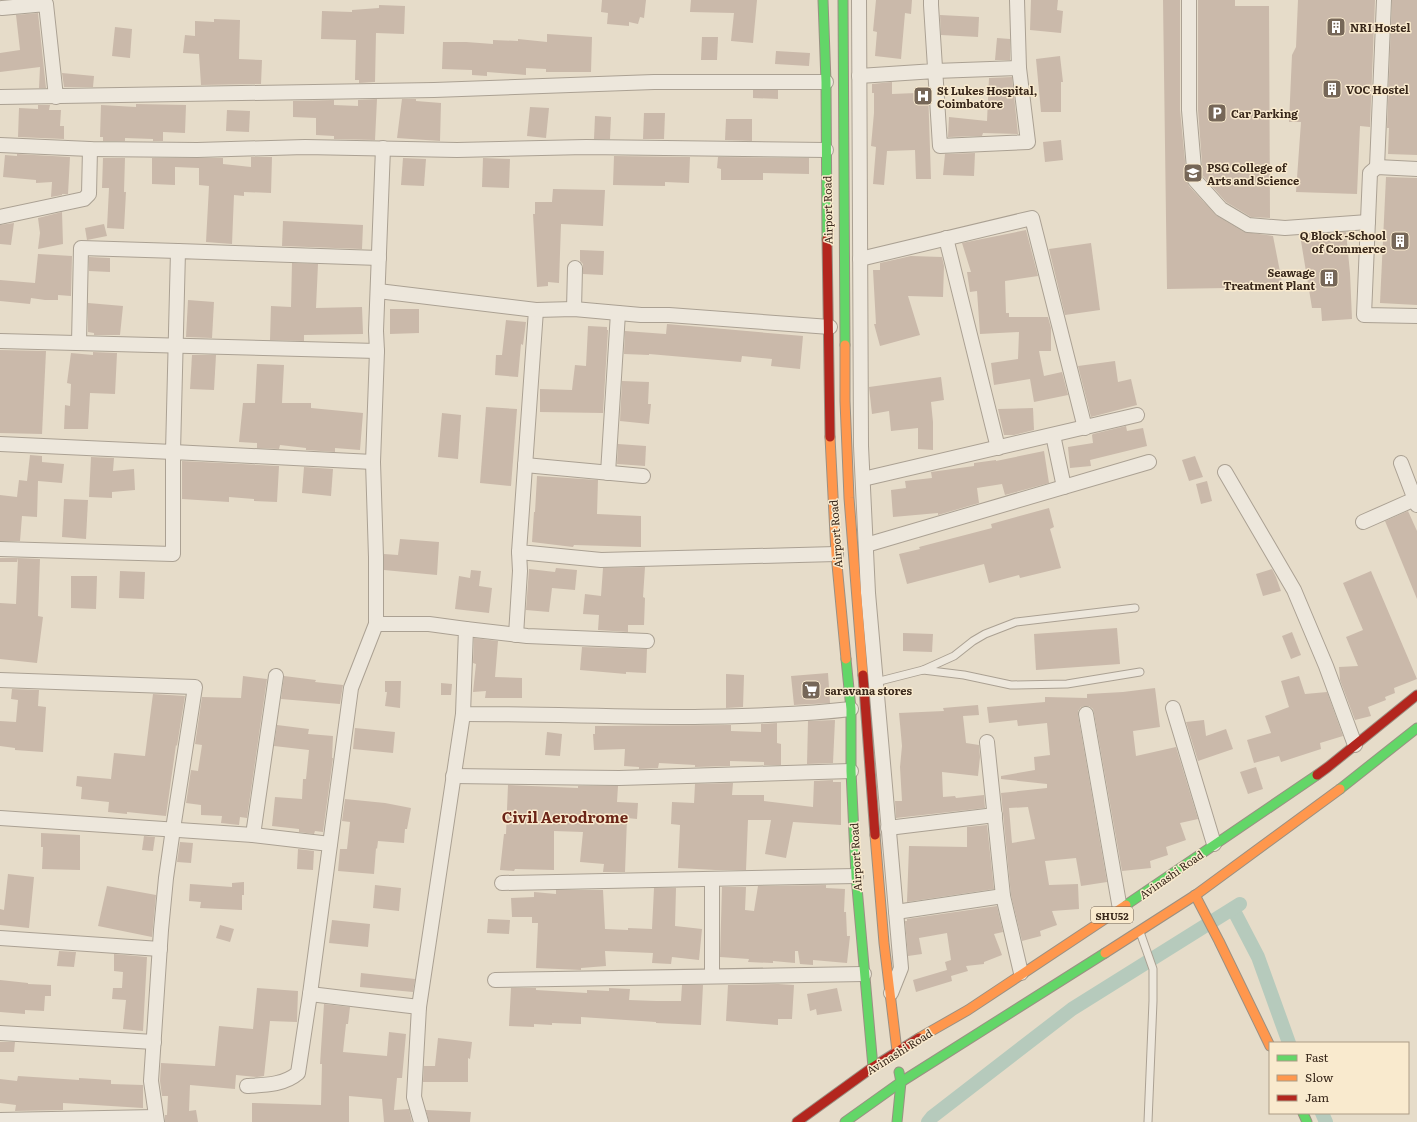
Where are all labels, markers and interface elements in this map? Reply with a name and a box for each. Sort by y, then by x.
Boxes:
building icon: NRI Hostel [1325,16,1347,38]
place label: NRI Hostel [1350,19,1410,35]
building icon: VOC Hostel [1321,78,1343,100]
place label: VOC Hostel [1346,81,1409,97]
place label: St Lukes Hospital, Coimbatore [937,82,1037,111]
hospital icon: St Lukes Hospital, Coimbatore [912,85,934,107]
parking icon: Car Parking [1206,102,1228,124]
place label: Car Parking [1231,105,1298,121]
place label: PSG College of Arts and Science [1207,159,1299,188]
school or university icon: PSG College of Arts and Science [1182,162,1204,184]
street label: Airport Road [818,175,836,244]
place label: Q Block -School of Commerce [1300,227,1386,256]
building icon: Q Block -School of Commerce [1389,230,1411,252]
place label: Seawage Treatment Plant [1223,264,1315,293]
building icon: Seawage Treatment Plant [1318,267,1340,289]
street label: Airport Road [825,499,845,569]
supermarket icon: saravana stores [800,679,822,701]
place label: saravana stores [825,682,912,698]
district label: Civil Aerodrome [502,805,629,828]
street label: Airport Road [845,822,865,892]
street label: Avinashi Road [1136,846,1207,902]
road number: SHU52 [1091,907,1133,923]
street label: Avinashi Road [863,1024,935,1078]
legend [1269,1042,1409,1114]
text: Fast [1305,1048,1329,1066]
text: Slow [1305,1068,1334,1086]
text: Jam [1305,1088,1330,1106]

